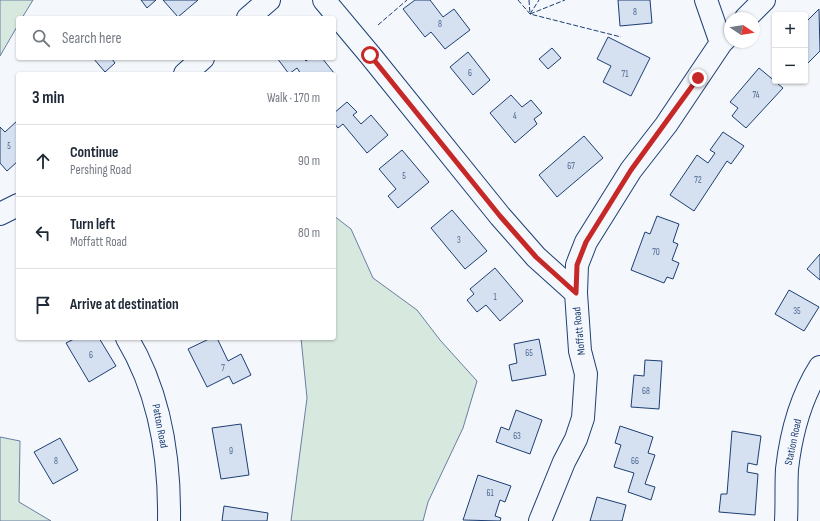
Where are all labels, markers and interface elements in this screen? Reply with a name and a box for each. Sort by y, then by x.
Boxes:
house number: 8 [633,7,637,18]
north arrow [724,12,760,48]
map controls [772,12,808,84]
button: + [772,12,808,48]
search box [16,16,336,60]
house number: 8 [438,19,442,30]
icon: search [30,27,52,49]
text: Search here [62,29,122,48]
route start [361,46,379,64]
button: − [772,48,808,84]
house number: 6 [468,68,472,79]
house number: 71 [622,69,629,80]
route end [689,69,707,87]
text: 3 min [32,88,65,108]
text: Walk · 170 m [267,90,320,106]
house number: 74 [753,90,760,101]
house number: 4 [513,111,517,122]
house number: 5 [7,141,11,152]
text: Continue [70,143,119,162]
icon: ahead [32,150,54,172]
text: 90 m [298,153,320,169]
house number: 67 [567,161,575,172]
text: Pershing Road [70,162,131,178]
house number: 5 [402,171,406,182]
house number: 72 [694,175,702,186]
text: Turn left [70,215,115,234]
icon: left [32,222,54,244]
text: 80 m [298,225,320,241]
text: Moffatt Road [70,234,127,250]
house number: 3 [457,235,461,246]
house number: 70 [652,247,660,258]
house number: 1 [493,292,497,303]
icon: arrive [32,294,54,316]
text: Arrive at destination [70,295,179,314]
street label: Moffatt Road [570,306,588,356]
house number: 35 [793,306,801,317]
house number: 65 [525,348,533,359]
house number: 6 [89,350,93,361]
house number: 7 [221,363,225,374]
house number: 68 [642,386,650,397]
street label: Patton Road [149,403,171,450]
street label: Station Road [782,417,804,466]
house number: 63 [513,431,521,442]
house number: 9 [229,446,233,457]
house number: 8 [54,456,58,467]
house number: 66 [631,456,639,467]
house number: 61 [486,488,494,499]

